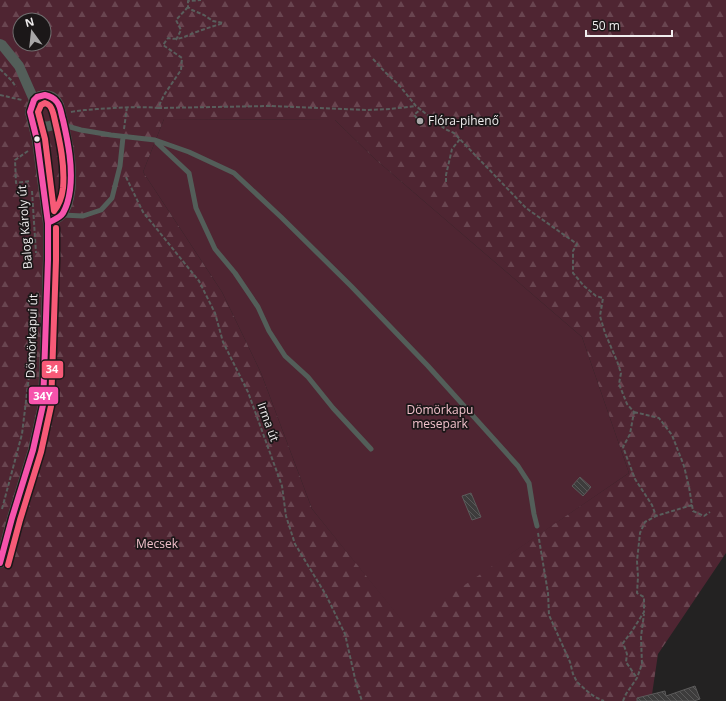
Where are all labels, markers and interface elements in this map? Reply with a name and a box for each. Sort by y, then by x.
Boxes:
north arrow [12,12,52,52]
scale bar [586,12,672,38]
text: N [23,13,36,30]
text: 50 m [592,17,620,34]
place label: Flóra-pihenő [428,112,499,129]
marker: Flóra-pihenő [415,116,425,126]
unlabelled marker [32,134,42,144]
street label: Balog Károly út [13,184,36,270]
street label: Dömörkapui út [22,293,41,379]
line badge: 34 [41,360,64,379]
text: 34 [46,361,59,376]
line badge: 34Y [28,386,59,405]
text: 34Y [33,388,53,403]
street label: Irma út [254,400,283,444]
park label: Dömörkapu mesepark [407,401,473,432]
park label: Mecsek [136,535,179,552]

